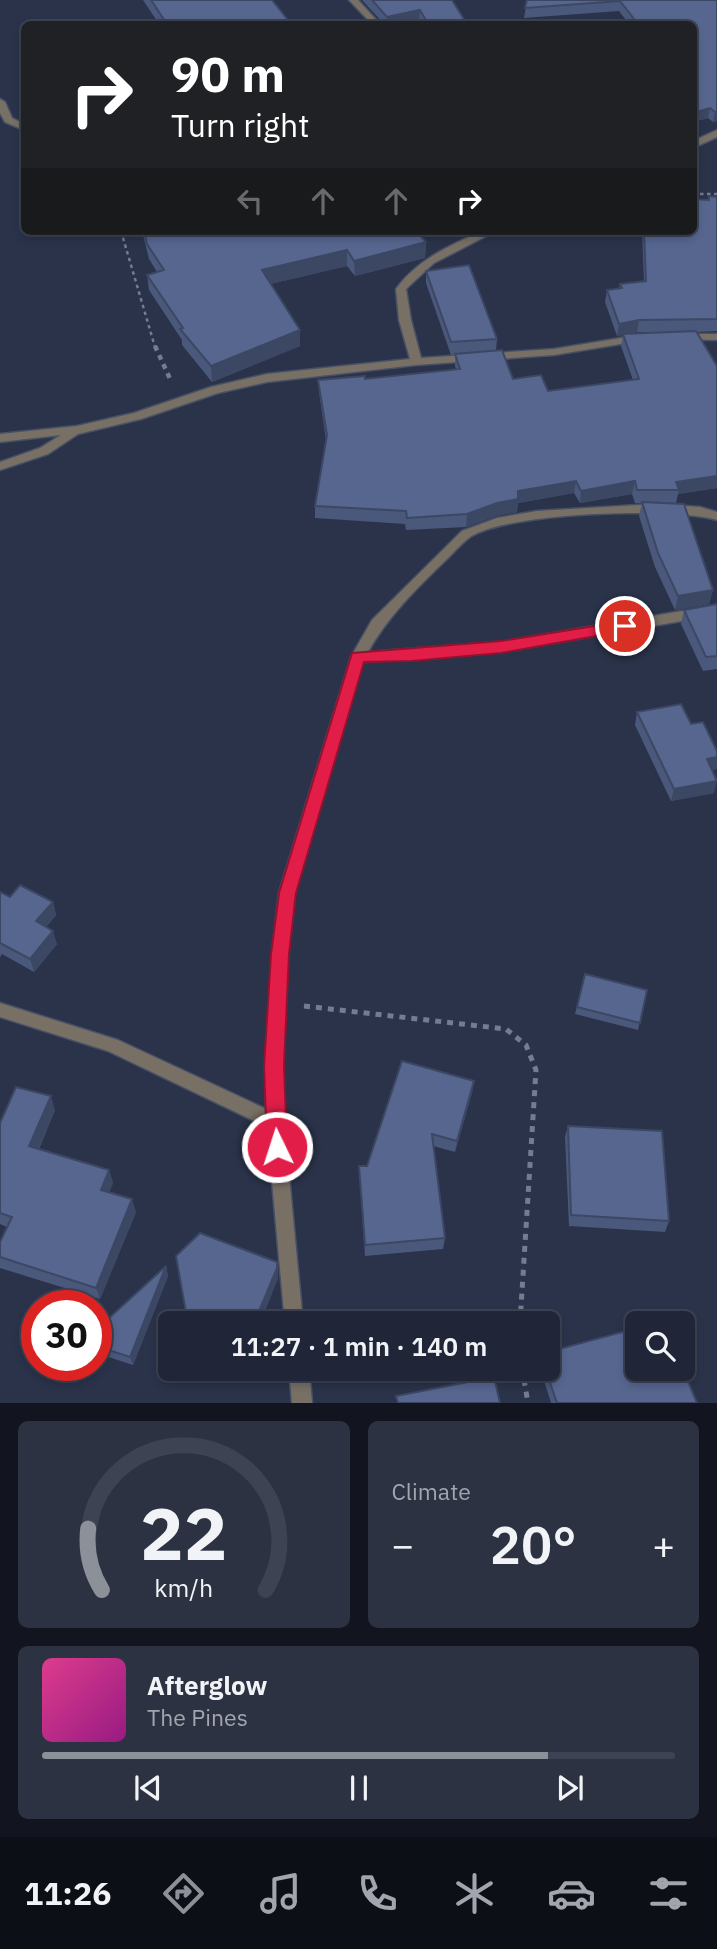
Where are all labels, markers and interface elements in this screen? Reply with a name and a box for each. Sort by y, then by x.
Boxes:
text: 90 m [171,42,285,105]
icon: right [56,49,147,140]
text: Turn right [171,104,309,146]
icon: left [231,182,269,220]
icon: ahead [304,182,342,220]
icon: ahead [377,182,415,220]
icon: right [450,182,488,220]
pin [595,596,655,656]
icon: arrive [606,607,644,645]
position arrow [240,1110,314,1184]
speed limit sign: 30 [21,1290,112,1381]
map controls [625,1311,695,1381]
button: search [625,1311,695,1381]
text: 11:27 · 1 min · 140 m [231,1329,487,1363]
text: Climate [392,1476,471,1506]
text: 22 [140,1486,227,1581]
text: 20° [490,1511,577,1578]
text: − [392,1520,414,1569]
text: + [652,1520,675,1569]
text: km/h [154,1571,213,1604]
text: Afterglow [147,1668,267,1702]
text: The Pines [147,1702,248,1732]
icon: previous [129,1769,167,1807]
icon: pause [340,1769,378,1807]
icon: next [551,1769,589,1807]
icon: directions [159,1869,208,1918]
icon: music [256,1869,305,1918]
icon: phone [353,1869,402,1918]
icon: climate [450,1869,499,1918]
icon: car [547,1869,596,1918]
icon: filters [644,1869,693,1918]
text: 11:26 [24,1872,111,1914]

